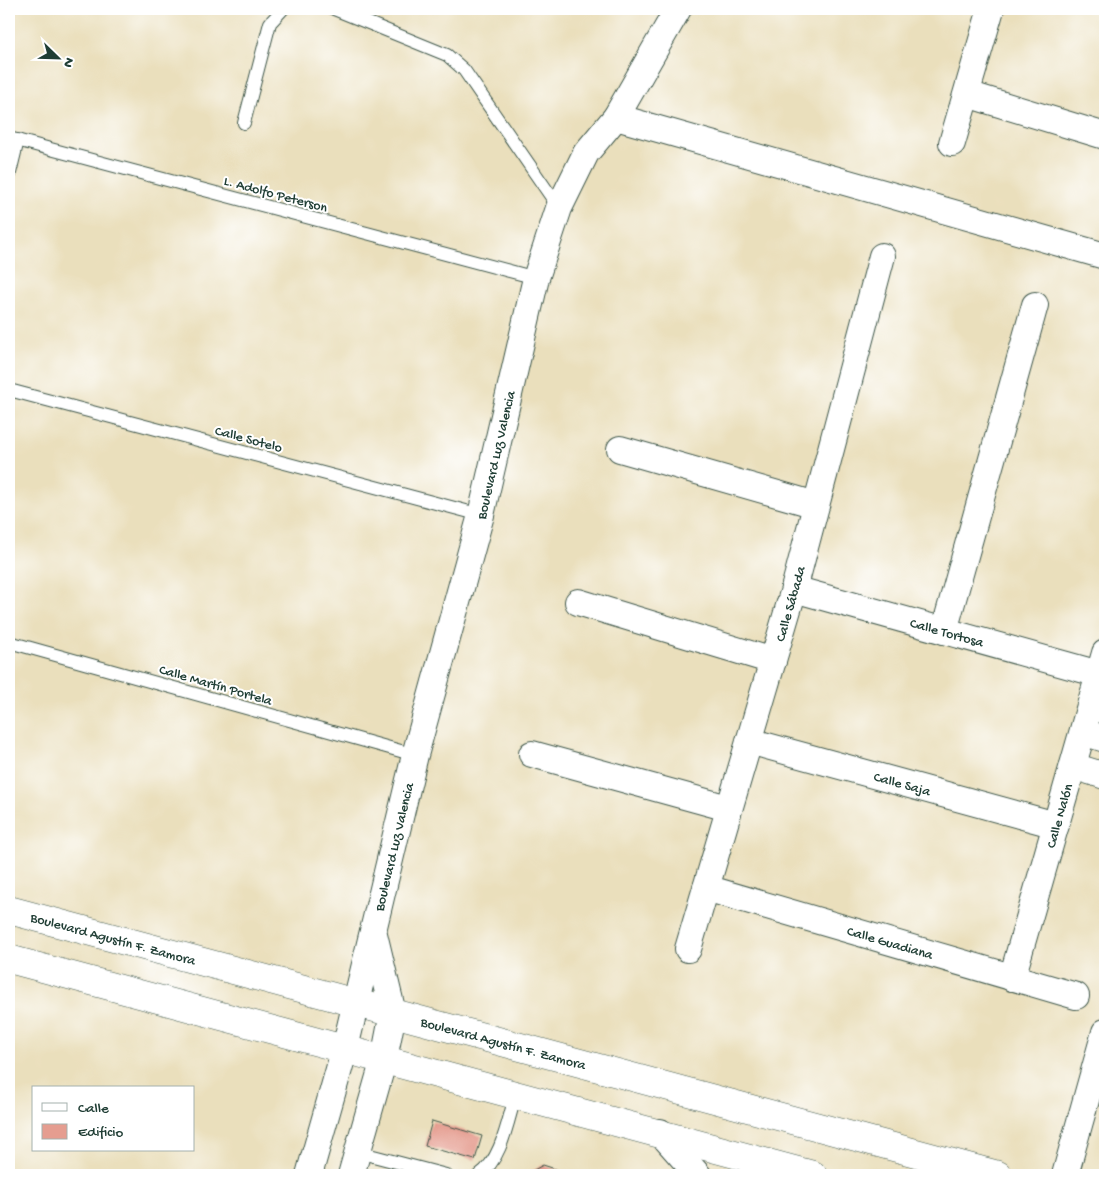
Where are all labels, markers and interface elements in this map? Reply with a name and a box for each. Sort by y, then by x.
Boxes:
north arrow [32,32,82,82]
text: N [58,55,77,70]
street label: L. Adolfo Peterson [222,173,329,217]
street label: Boulevard Luz Valencia [474,388,521,523]
street label: Calle Sotelo [213,423,284,458]
street label: Calle Sábada [773,564,811,644]
street label: Calle Tortosa [908,616,986,653]
street label: Calle Martín Portela [157,662,275,711]
street label: Calle Saja [871,769,933,802]
street label: Boulevard Luz Valencia [372,780,419,914]
street label: Calle Nalón [1044,782,1078,850]
street label: Boulevard Agustín F. Zamora [27,910,198,971]
street label: Calle Guadiana [845,924,936,965]
street label: Boulevard Agustín F. Zamora [418,1014,589,1075]
legend [32,1086,195,1152]
text: Calle [78,1100,109,1118]
text: Edificio [78,1124,124,1142]

